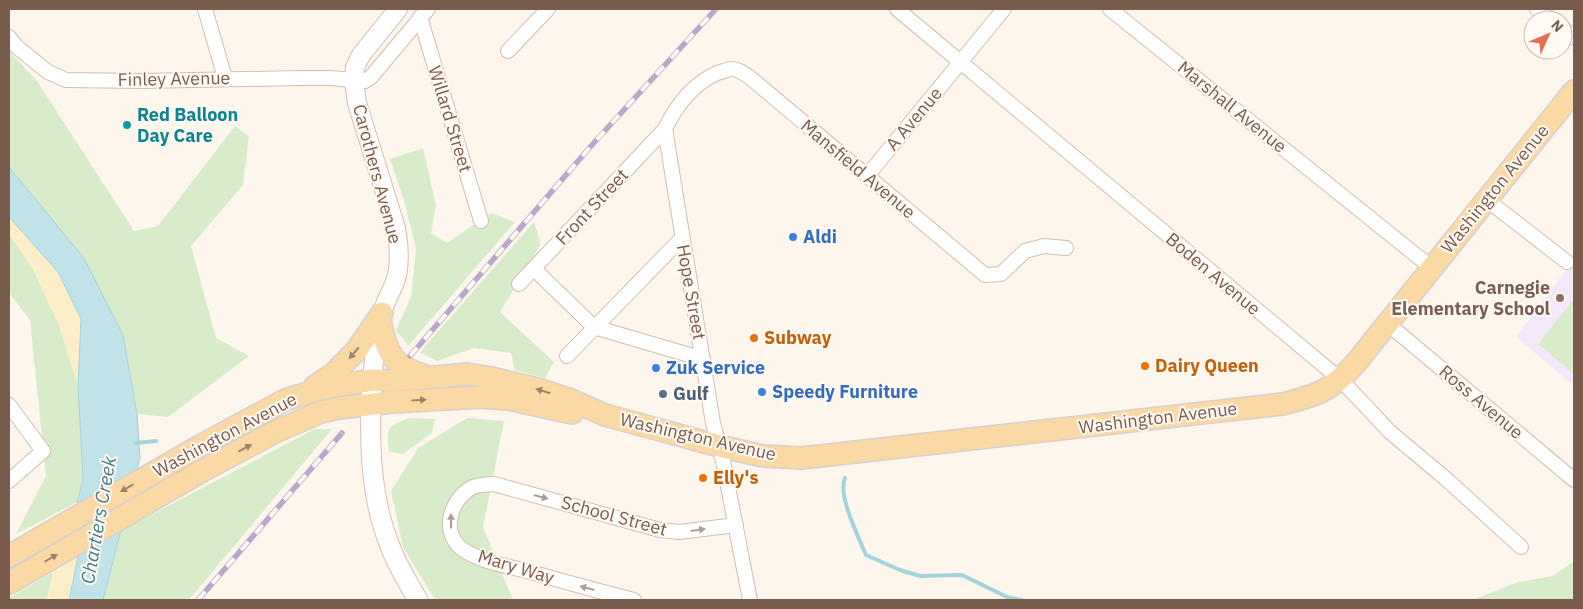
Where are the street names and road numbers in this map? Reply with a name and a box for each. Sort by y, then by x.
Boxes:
street label: Marshall Avenue [1173,56,1292,158]
street label: Willard Street [423,63,478,175]
street label: Finley Avenue [117,66,231,91]
street label: A Avenue [880,82,947,155]
street label: Carothers Avenue [348,102,407,246]
street label: Mansfield Avenue [796,114,921,223]
street label: Washington Avenue [1435,119,1554,258]
street label: Front Street [550,164,633,250]
street label: Boden Avenue [1161,227,1266,320]
street label: Hope Street [672,242,711,342]
street label: Ross Avenue [1434,360,1528,444]
street label: Washington Avenue [149,387,301,482]
street label: Washington Avenue [1077,396,1239,439]
street label: Washington Avenue [618,407,779,466]
street label: School Street [559,490,669,541]
street label: Mary Way [475,544,557,589]

